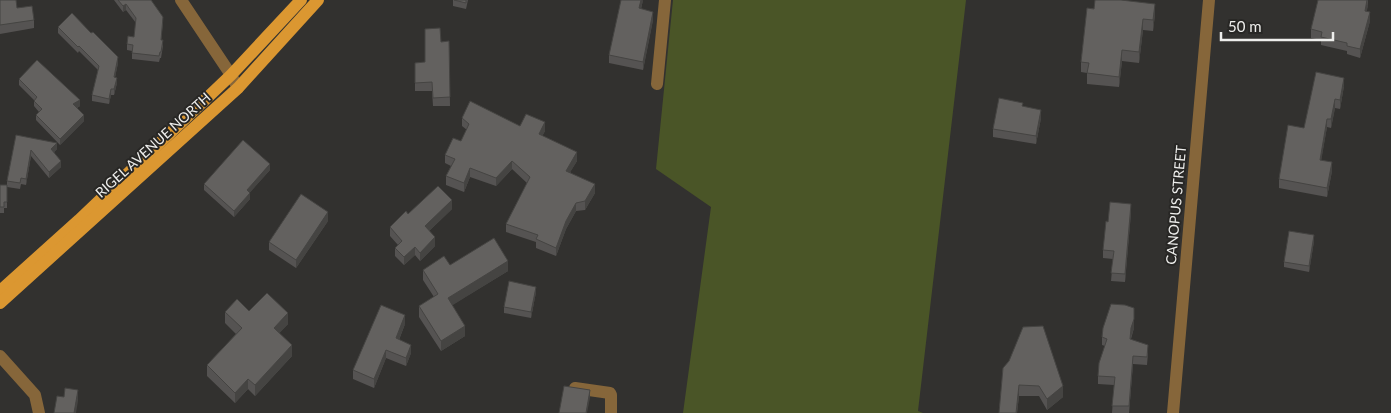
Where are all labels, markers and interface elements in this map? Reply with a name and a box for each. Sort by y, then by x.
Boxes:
scale bar [1221,10,1334,42]
text: 50 m [1228,17,1262,35]
street label: RIGEL AVENUE NORTH [92,88,214,201]
street label: CANOPUS STREET [1162,144,1189,265]

